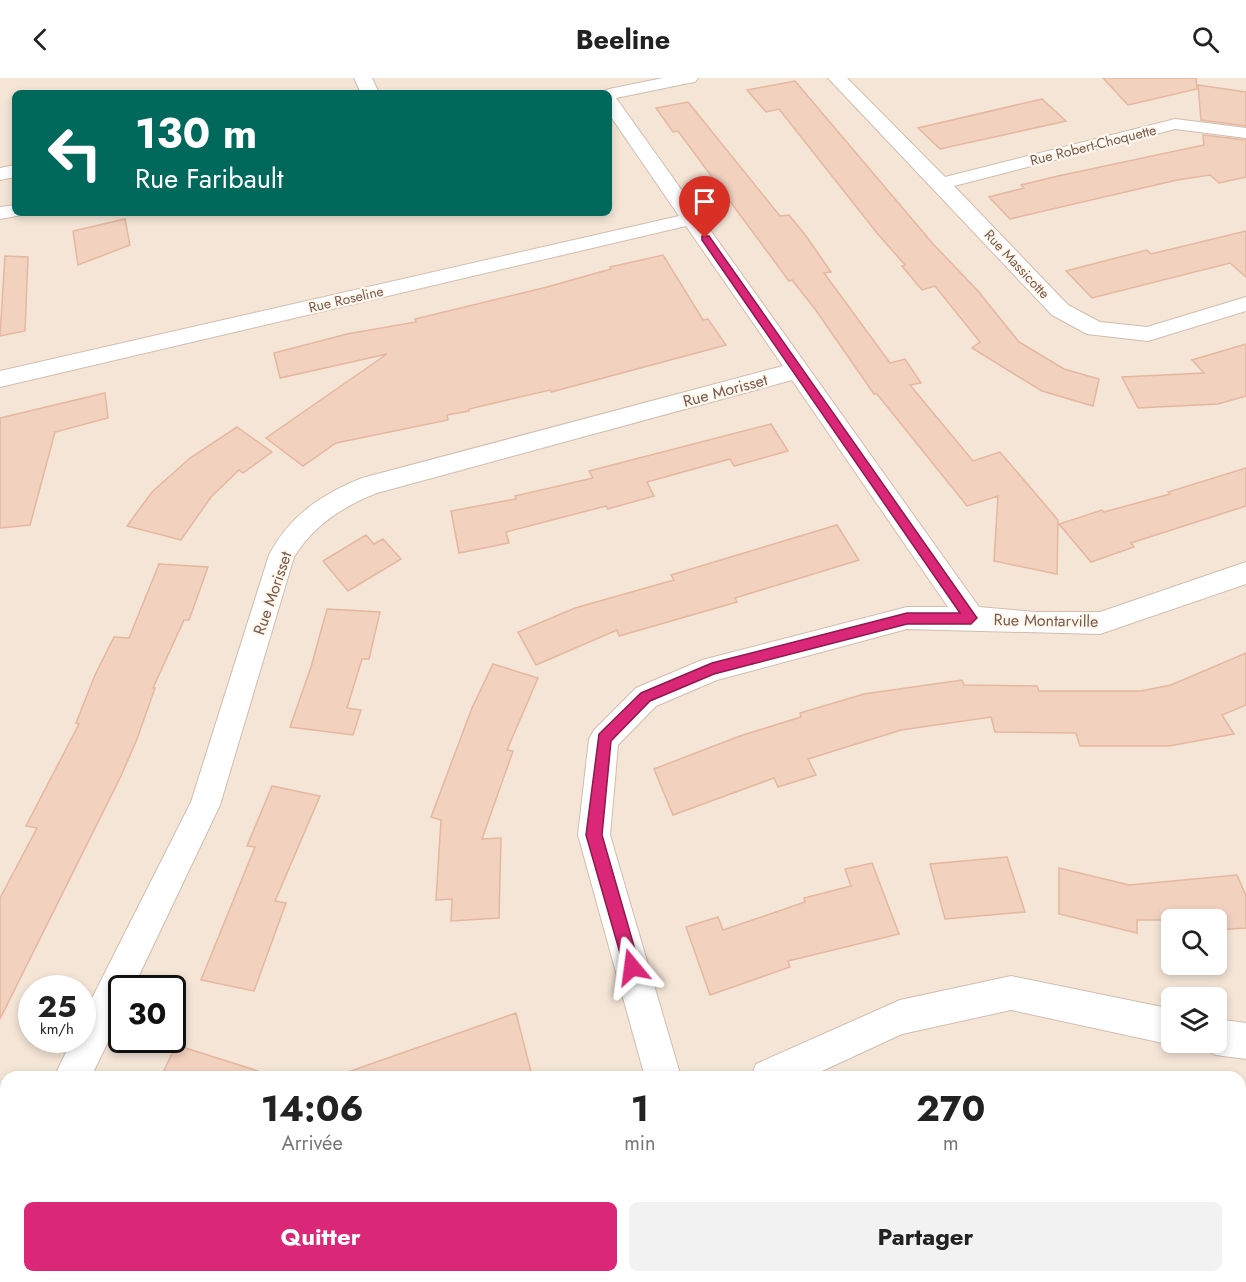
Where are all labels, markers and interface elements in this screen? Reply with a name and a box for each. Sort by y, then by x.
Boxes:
text: Beeline [576,20,670,59]
icon: back [24,23,57,56]
icon: search [1189,23,1222,56]
text: 130 m [135,103,257,164]
icon: left [36,114,114,192]
street label: Rue Robert-Choquette [1028,120,1158,170]
text: Rue Faribault [135,159,284,198]
pin [679,176,730,238]
icon: arrive [688,185,721,218]
street label: Rue Massicotte [980,225,1054,303]
street label: Rue Roseline [307,281,385,317]
street label: Rue Morisset [680,368,770,413]
street label: Rue Morisset [247,548,298,638]
street label: Rue Montarville [993,608,1099,633]
map controls [1161,909,1227,1053]
button: search [1161,909,1227,975]
position arrow [600,935,664,999]
speed limit sign: 30 [108,975,186,1053]
text: 25 [37,985,77,1028]
button: layers [1161,987,1227,1053]
text: km/h [40,1018,74,1040]
text: 14:06 [261,1082,364,1134]
text: 1 [631,1082,649,1134]
text: 270 [916,1082,985,1134]
text: Arrivée [282,1129,343,1158]
text: min [624,1129,656,1158]
text: m [943,1129,959,1158]
button: Quitter [24,1202,617,1271]
button: Partager [629,1202,1222,1271]

